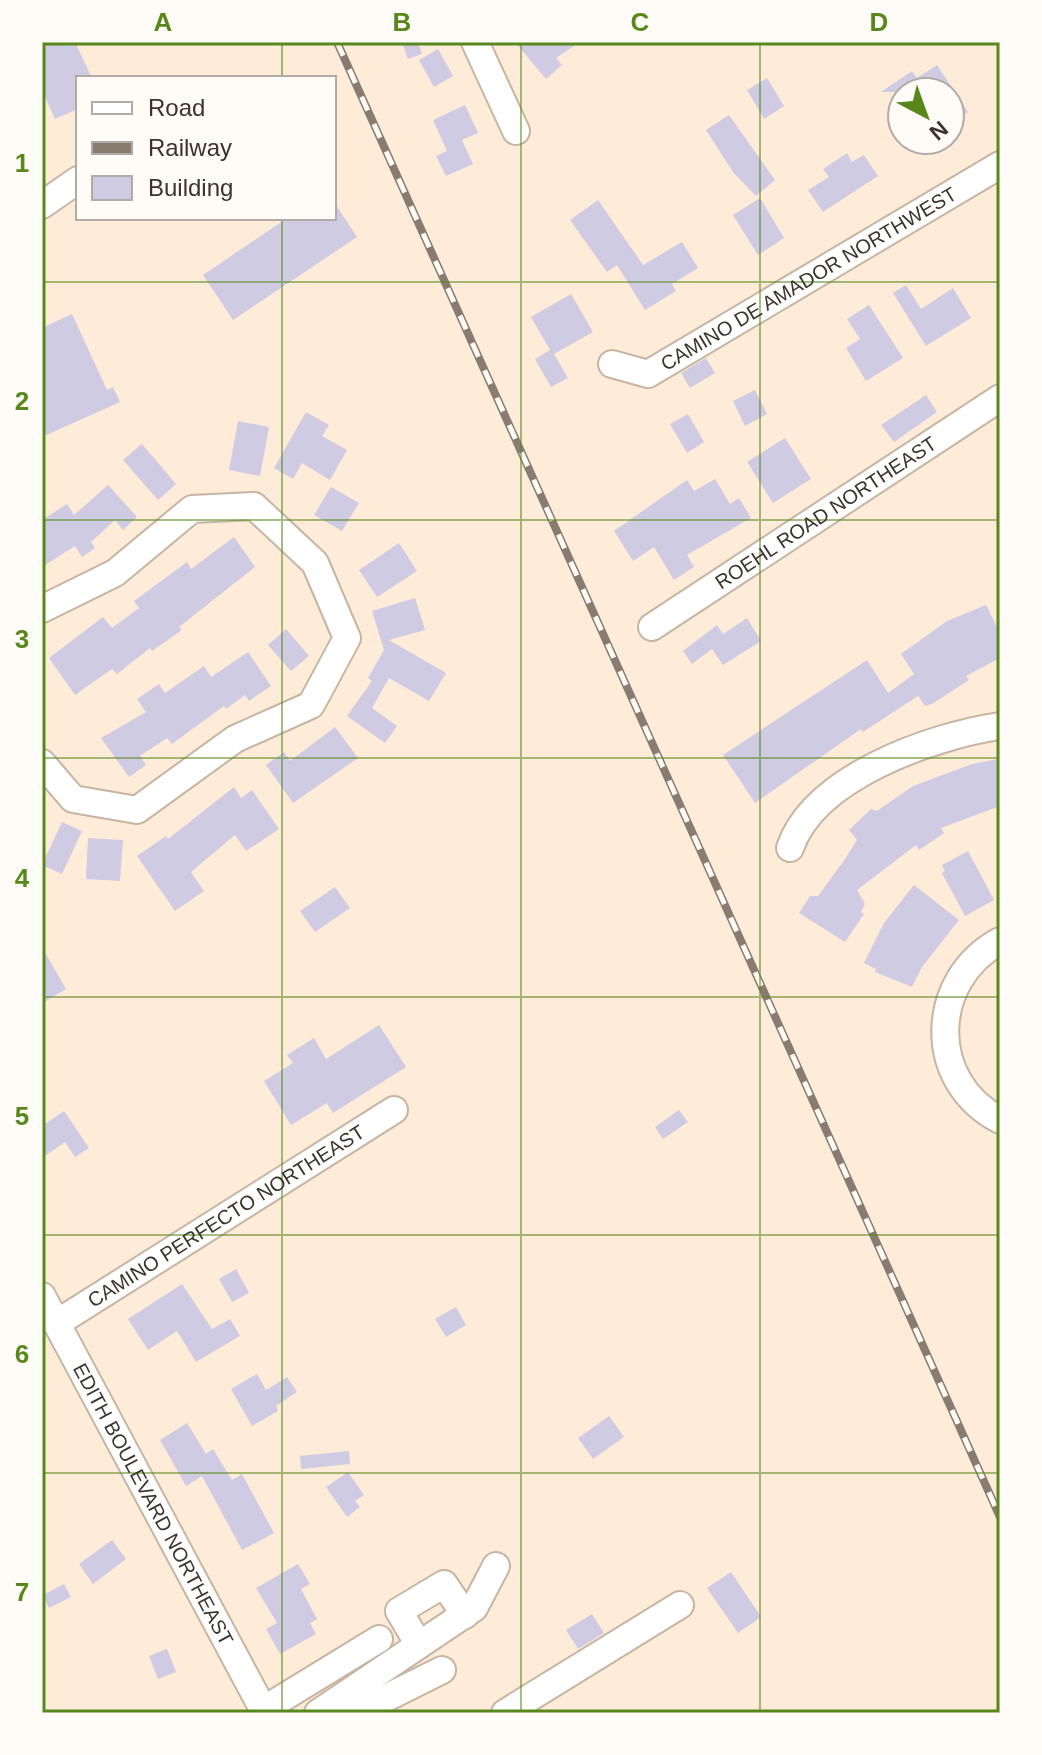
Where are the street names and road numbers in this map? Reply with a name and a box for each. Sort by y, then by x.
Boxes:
street label: CAMINO DE AMADOR NORTHWEST [657,183,960,375]
street label: ROEHL ROAD NORTHEAST [711,432,940,593]
street label: CAMINO PERFECTO NORTHEAST [84,1121,368,1312]
street label: EDITH BOULEVARD NORTHEAST [69,1360,238,1649]

